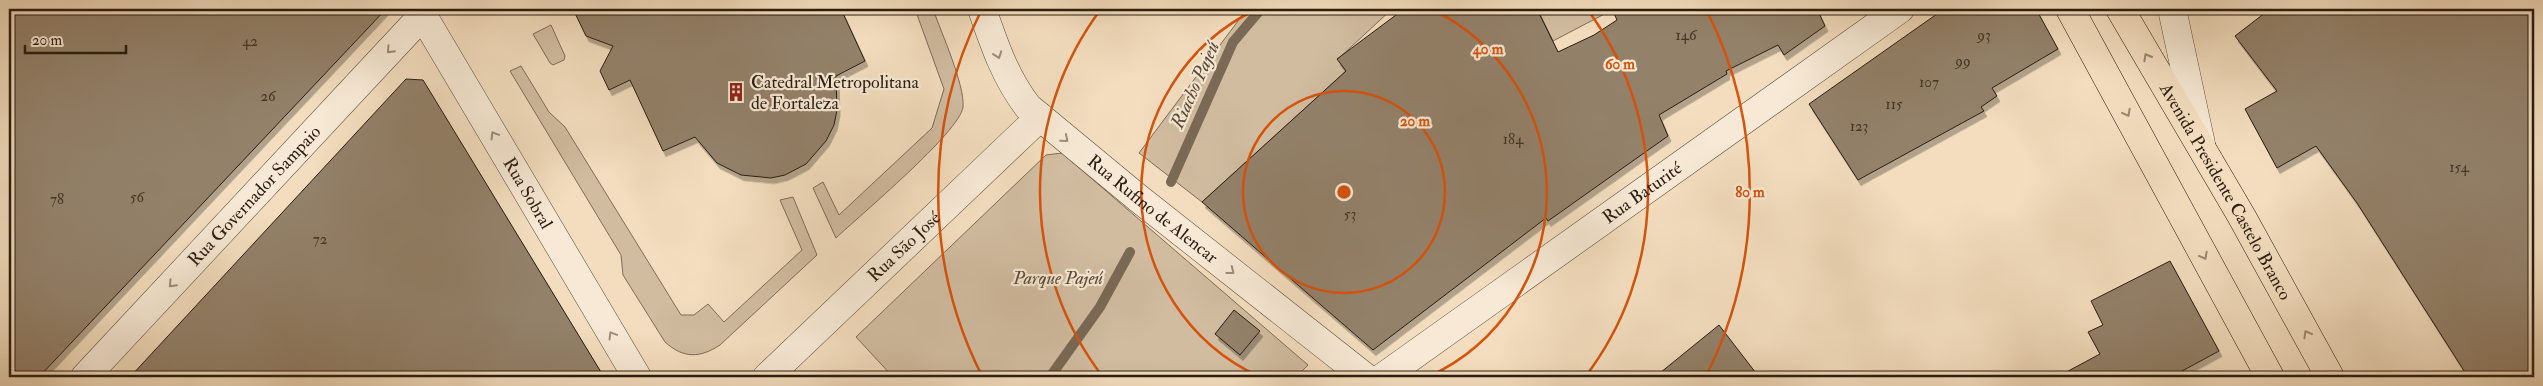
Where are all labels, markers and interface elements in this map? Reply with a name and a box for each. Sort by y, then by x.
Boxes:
scale bar [25,22,126,54]
house number: 146 [1676,26,1698,45]
house number: 93 [1976,26,1991,45]
text: 20 m [32,31,62,50]
house number: 42 [242,32,258,51]
water label: Riacho Pajeú [1165,37,1225,133]
text: 40 m [1472,40,1504,59]
one-way arrow [387,45,396,54]
one-way arrow [992,50,1002,58]
house number: 99 [1954,52,1971,71]
one-way arrow [2144,53,2154,62]
text: 60 m [1605,55,1635,74]
place label: Catedral Metropolitana de Fortaleza [751,71,919,115]
house number: 107 [1919,73,1939,92]
street label: Avenida Presidente Castelo Branco [2154,78,2297,304]
building icon: Catedral Metropolitana de Fortaleza [725,81,747,103]
house number: 26 [260,87,277,106]
house number: 115 [1885,95,1903,114]
one-way arrow [2121,108,2131,117]
text: 20 m [1400,112,1430,131]
house number: 123 [1850,117,1868,136]
street label: Rua Governador Sampaio [183,120,326,271]
house number: 184 [1503,130,1524,149]
one-way arrow [490,132,500,141]
one-way arrow [1059,133,1068,141]
street label: Rua Rufino de Alencar [1083,150,1223,269]
street label: Rua Sobral [498,153,558,233]
street label: Rua Baturité [1598,156,1687,229]
house number: 154 [2449,158,2470,177]
centre of rings [1335,183,1353,201]
text: 80 m [1735,183,1765,202]
house number: 56 [130,188,145,207]
house number: 78 [50,190,64,209]
house number: 53 [1344,205,1356,224]
street label: Rua São José [862,206,946,287]
house number: 72 [313,230,328,249]
one-way arrow [2198,251,2208,260]
one-way arrow [1225,266,1234,274]
park label: Parque Pajeú [1012,267,1104,290]
one-way arrow [169,279,178,288]
one-way arrow [2303,331,2313,340]
one-way arrow [609,332,619,341]

